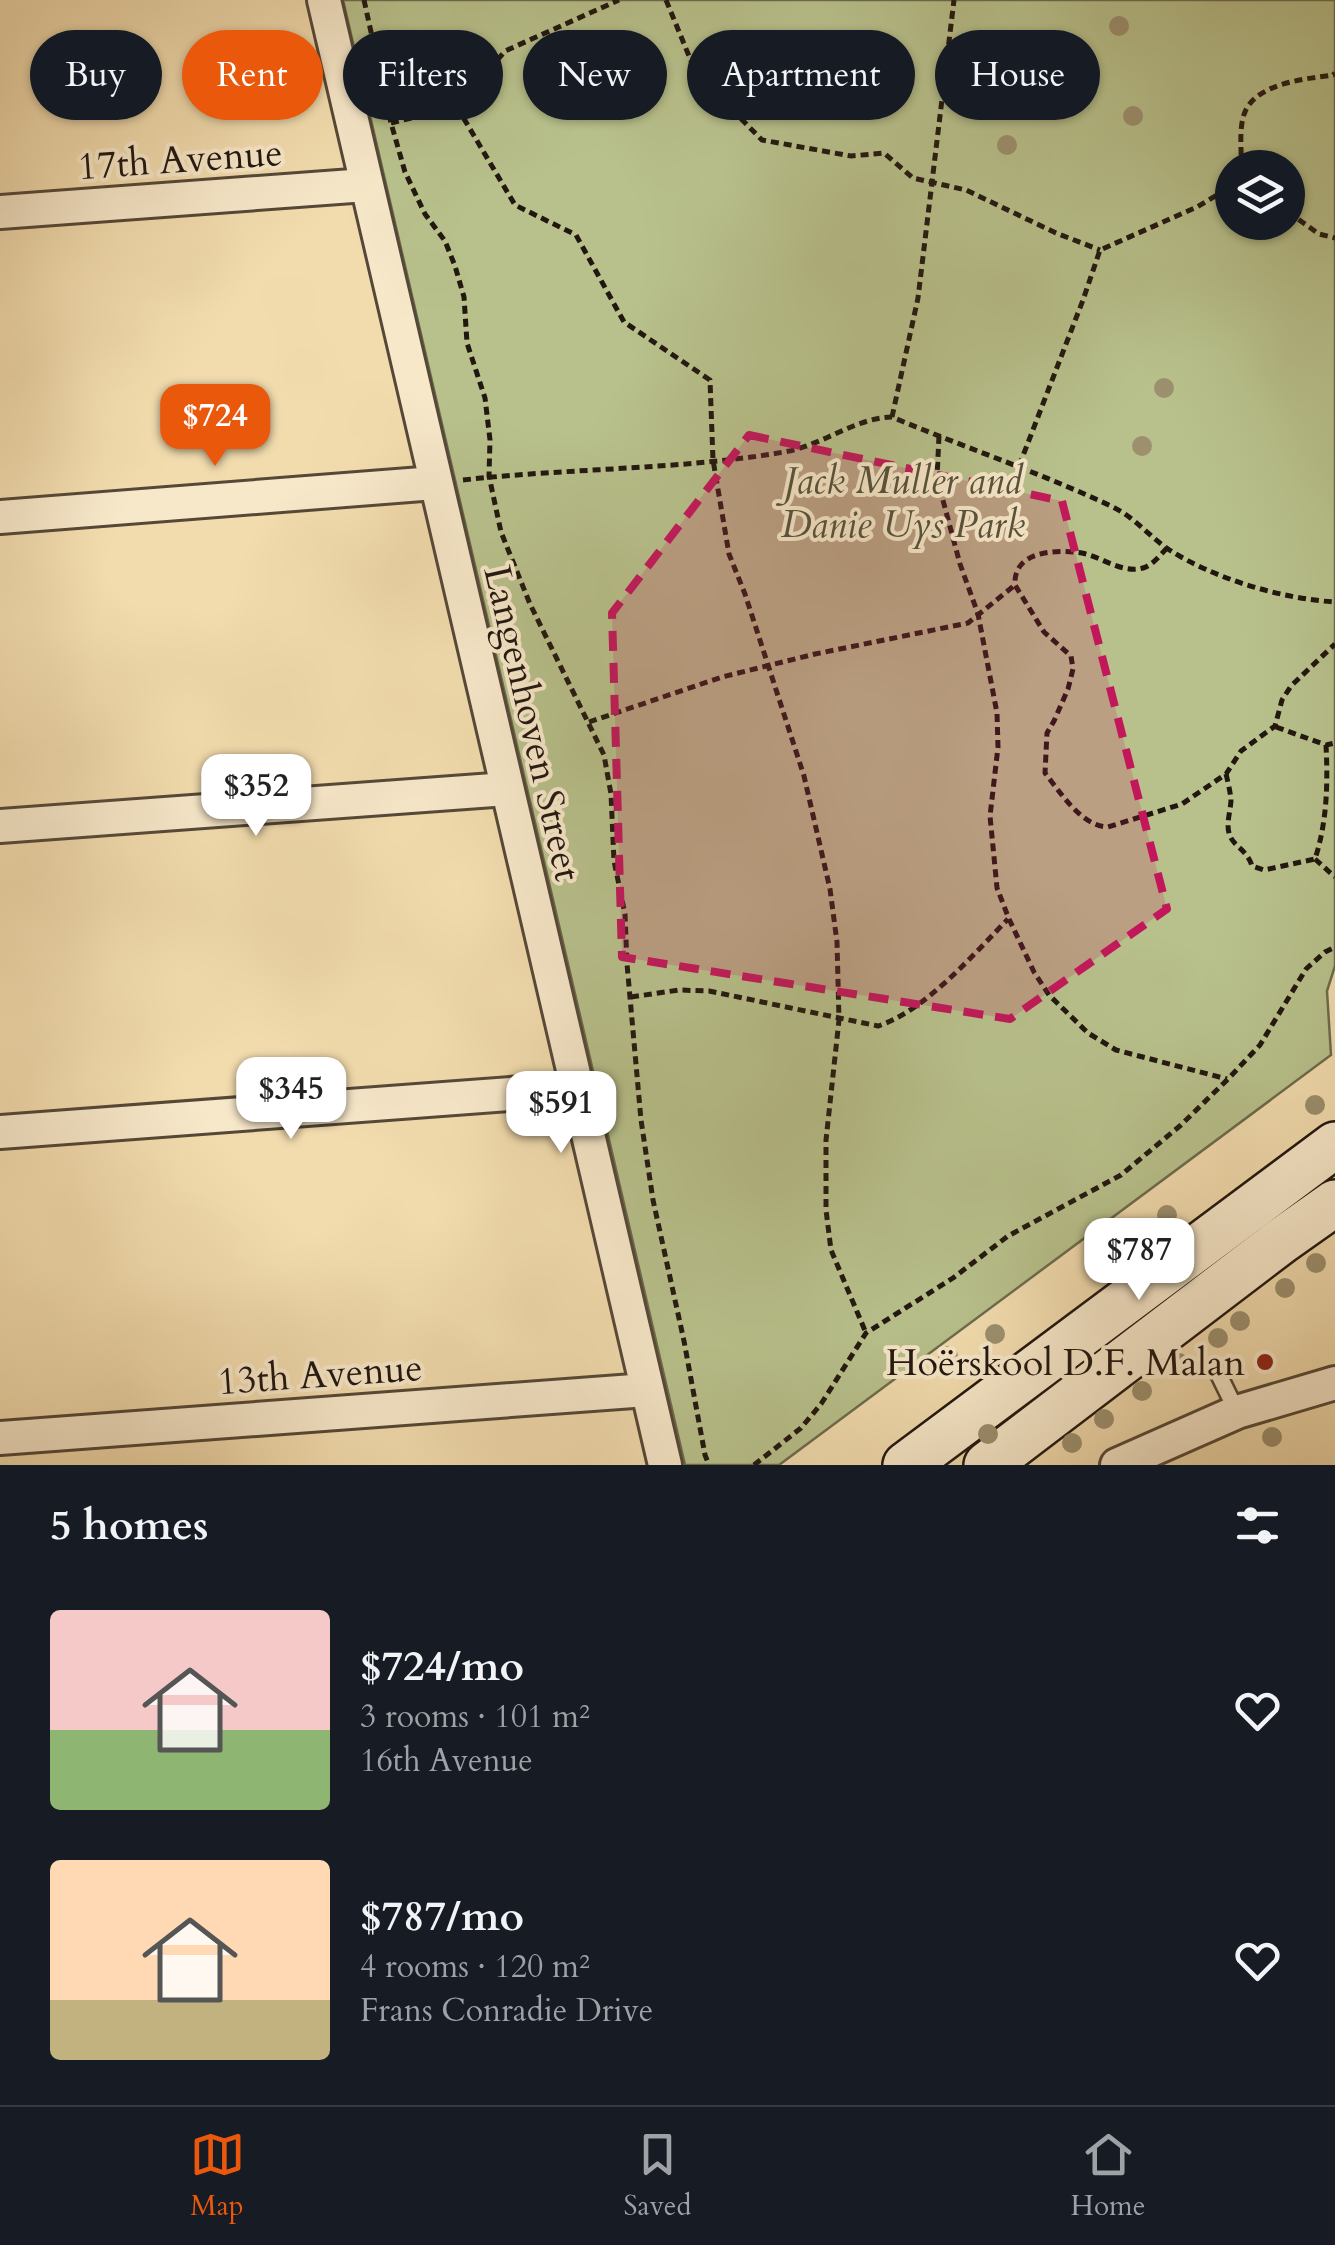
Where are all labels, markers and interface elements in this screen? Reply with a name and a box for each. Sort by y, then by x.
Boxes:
chip: Buy [30,30,162,120]
chip: Rent [182,30,323,120]
chip: Filters [343,30,503,120]
chip: New [523,30,667,120]
chip: Apartment [687,30,915,120]
chip: House [935,30,1100,120]
street label: 17th Avenue [76,127,284,193]
map controls [1215,150,1305,240]
button: layers [1215,150,1305,240]
pin: $724 [156,384,274,469]
text: $724 [182,394,248,438]
park label: Jack Muller and Danie Uys Park [776,455,1025,551]
street label: Langenhoven Street [470,560,594,886]
pin: $352 [197,754,315,839]
text: $352 [223,764,289,808]
pin: $345 [232,1057,350,1142]
text: $345 [258,1067,324,1111]
pin: $591 [502,1071,620,1156]
text: $591 [528,1081,594,1125]
pin: $787 [1080,1218,1198,1303]
text: $787 [1106,1228,1172,1272]
place label: Hoërskool D.F. Malan [886,1337,1245,1389]
street label: 13th Avenue [216,1342,424,1408]
marker: Hoërskool D.F. Malan [1254,1351,1276,1373]
text: 5 homes [50,1497,208,1554]
icon: filters [1230,1498,1285,1553]
text: $724/mo [360,1638,524,1695]
icon: home [130,1650,250,1770]
icon: heart [1230,1683,1285,1738]
text: 3 rooms · 101 m² [360,1695,590,1739]
text: 16th Avenue [360,1739,533,1783]
text: $787/mo [360,1888,524,1945]
icon: home [130,1900,250,2020]
icon: heart [1230,1933,1285,1988]
text: 4 rooms · 120 m² [360,1945,590,1989]
text: Frans Conradie Drive [360,1989,653,2033]
tab: Map [190,2127,245,2225]
tab: Saved [624,2127,691,2225]
tab: Home [1071,2127,1145,2225]

